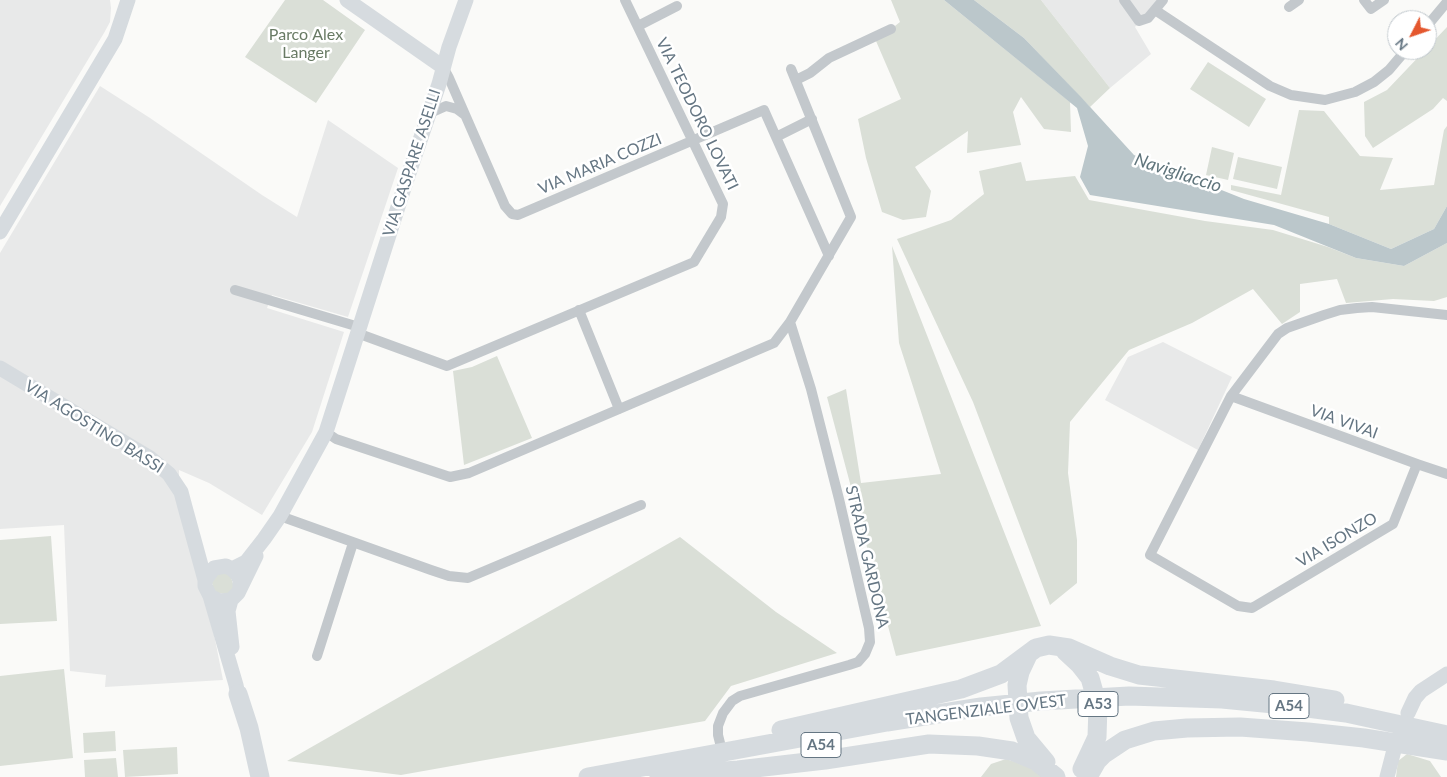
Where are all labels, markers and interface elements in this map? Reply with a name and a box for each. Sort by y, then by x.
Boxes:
north arrow [1387,10,1437,60]
park label: Parco Alex Langer [269,25,343,63]
street label: VIA TEODORO LOVATI [652,35,742,193]
text: N [1391,35,1411,54]
street label: VIA GASPARE ASELLI [379,87,445,239]
street label: VIA MARIA COZZI [535,129,665,199]
water label: Navigliaccio [1132,149,1224,197]
street label: VIA AGOSTINO BASSI [21,377,167,477]
street label: VIA VIVAI [1307,401,1381,443]
street label: STRADA GARDONA [841,484,893,630]
street label: VIA ISONZO [1293,508,1381,572]
street label: TANGENZIALE OVEST [905,691,1067,729]
road number: A53 [1078,692,1118,716]
road number: A54 [1269,694,1309,718]
road number: A54 [801,732,841,758]

